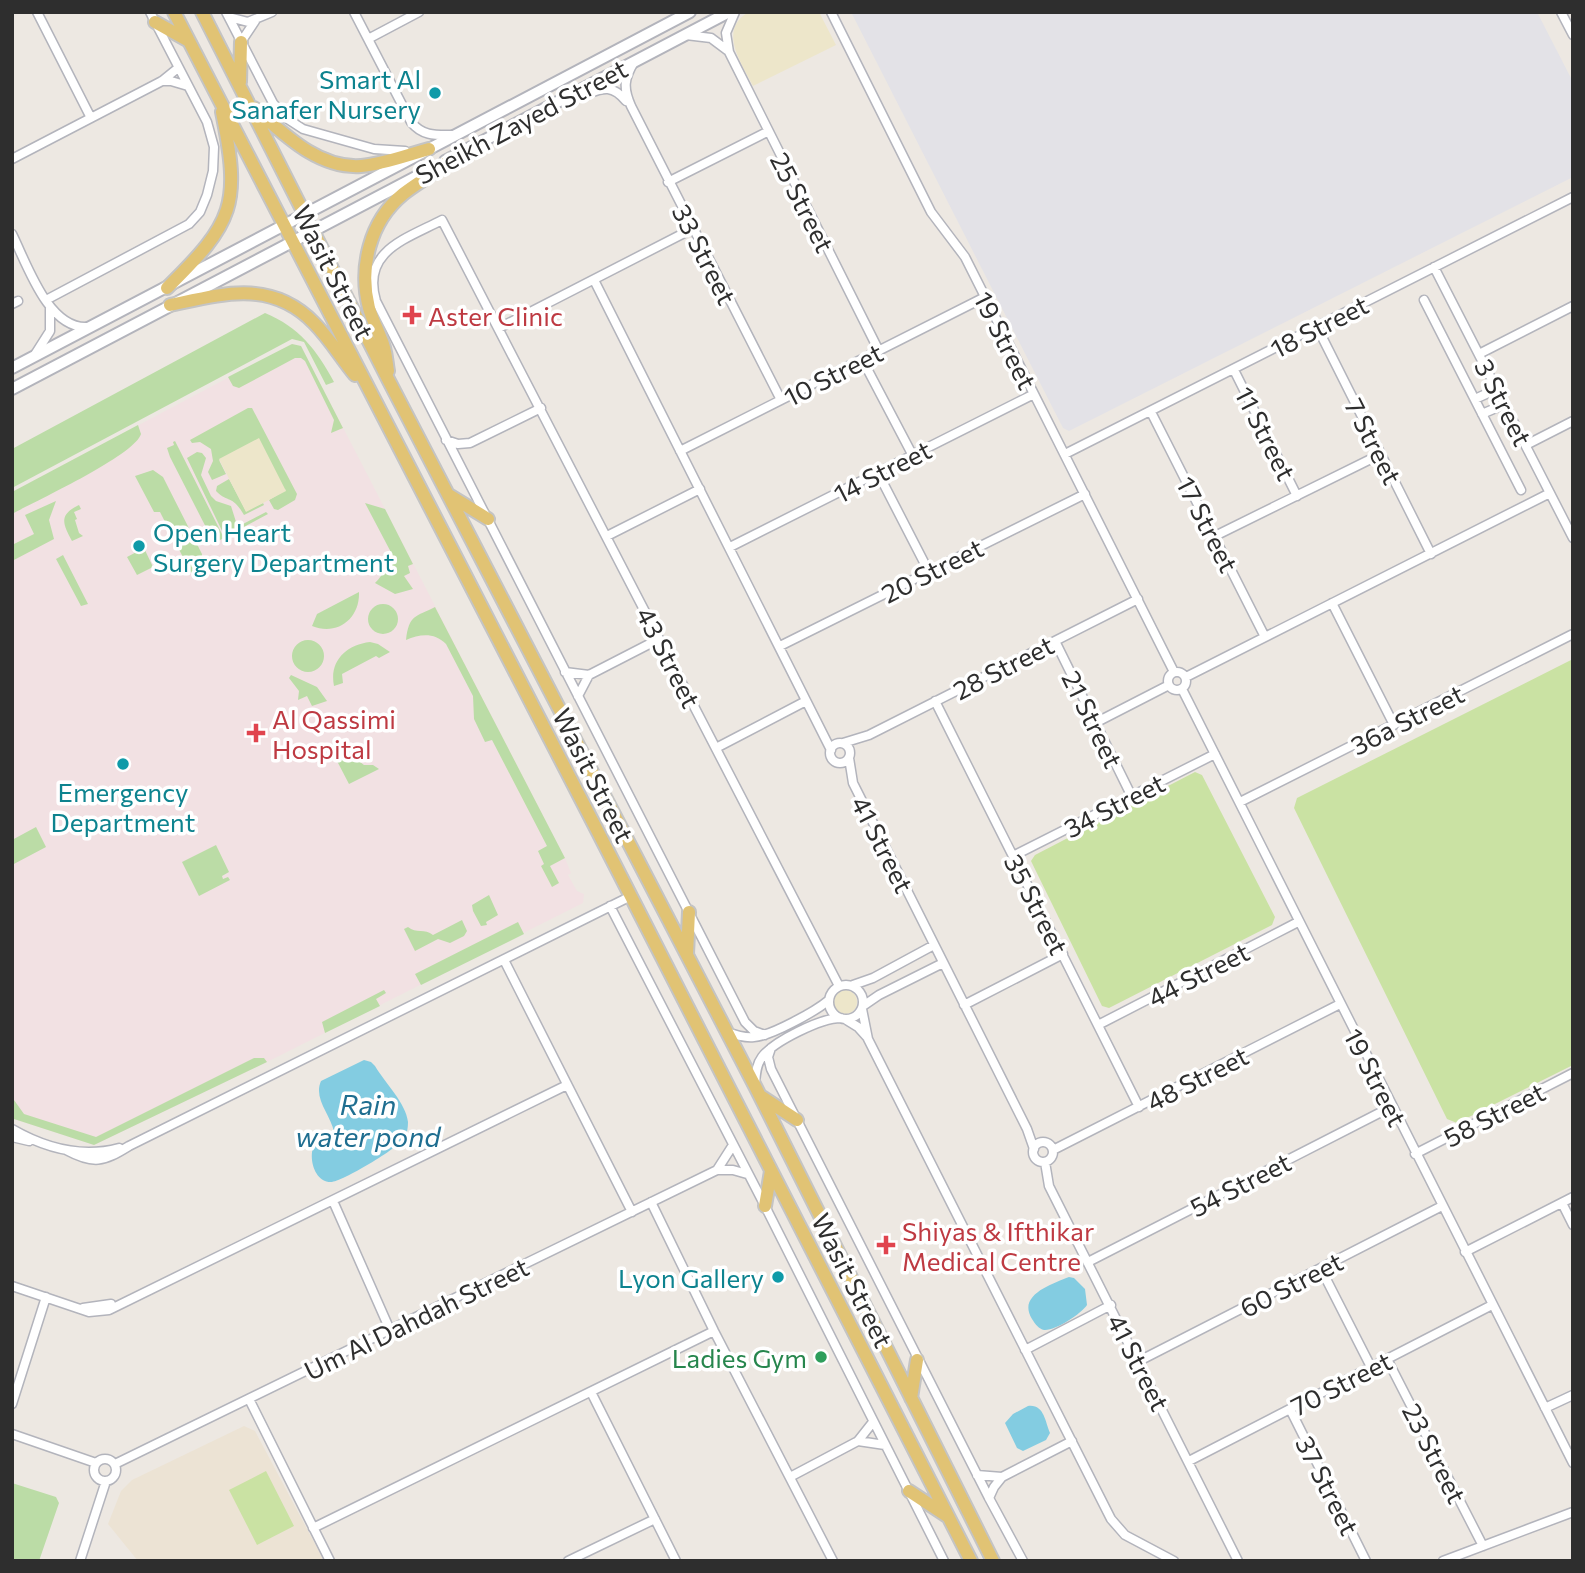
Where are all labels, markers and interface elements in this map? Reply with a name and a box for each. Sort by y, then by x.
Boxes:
street label: Sheikh Zayed Street [410,52,632,190]
place label: Smart Al Sanafer Nursery [231,63,421,124]
marker: Smart Al Sanafer Nursery [427,85,443,101]
street label: 25 Street [765,147,841,257]
street label: 33 Street [667,199,743,309]
street label: Wasit Street [287,200,381,344]
street label: 19 Street [968,286,1044,394]
street label: 18 Street [1265,288,1373,364]
place label: Aster Clinic [428,300,563,331]
marker: Aster Clinic [402,305,422,325]
street label: 10 Street [778,336,888,412]
street label: 3 Street [1469,353,1539,451]
street label: 11 Street [1229,381,1303,485]
street label: 7 Street [1339,393,1409,489]
street label: 14 Street [828,433,936,509]
street label: 17 Street [1171,471,1245,577]
place label: Open Heart Surgery Department [153,516,394,577]
street label: 20 Street [876,531,988,609]
marker: Open Heart Surgery Department [131,538,147,554]
street label: 43 Street [630,601,708,713]
street label: 28 Street [948,629,1058,705]
street label: 21 Street [1056,665,1130,773]
street label: 36a Street [1345,677,1469,761]
place label: Al Qassimi Hospital [272,703,396,764]
street label: Wasit Street [547,703,641,847]
marker: Al Qassimi Hospital [246,723,266,743]
marker: Emergency Department [115,756,131,772]
street label: 34 Street [1058,766,1170,844]
place label: Emergency Department [51,776,195,837]
street label: 41 Street [845,790,921,898]
street label: 35 Street [999,849,1075,959]
street label: 44 Street [1142,935,1254,1013]
street label: 19 Street [1338,1023,1414,1131]
street label: 48 Street [1141,1039,1253,1117]
street label: 58 Street [1438,1075,1550,1153]
water label: Rain water pond [296,1087,442,1153]
street label: 54 Street [1184,1145,1296,1223]
street label: Wasit Street [806,1208,900,1352]
place label: Shiyas & Ifthikar Medical Centre [902,1215,1094,1276]
marker: Shiyas & Ifthikar Medical Centre [876,1235,896,1255]
street label: 60 Street [1234,1245,1348,1323]
street label: Um Al Dahdah Street [299,1250,533,1386]
place label: Lyon Gallery [618,1262,764,1293]
marker: Lyon Gallery [770,1269,786,1285]
street label: 41 Street [1101,1308,1177,1416]
place label: Ladies Gym [672,1342,807,1373]
street label: 70 Street [1285,1344,1397,1422]
marker: Ladies Gym [813,1349,829,1365]
street label: 23 Street [1397,1398,1473,1508]
street label: 37 Street [1290,1430,1366,1540]

